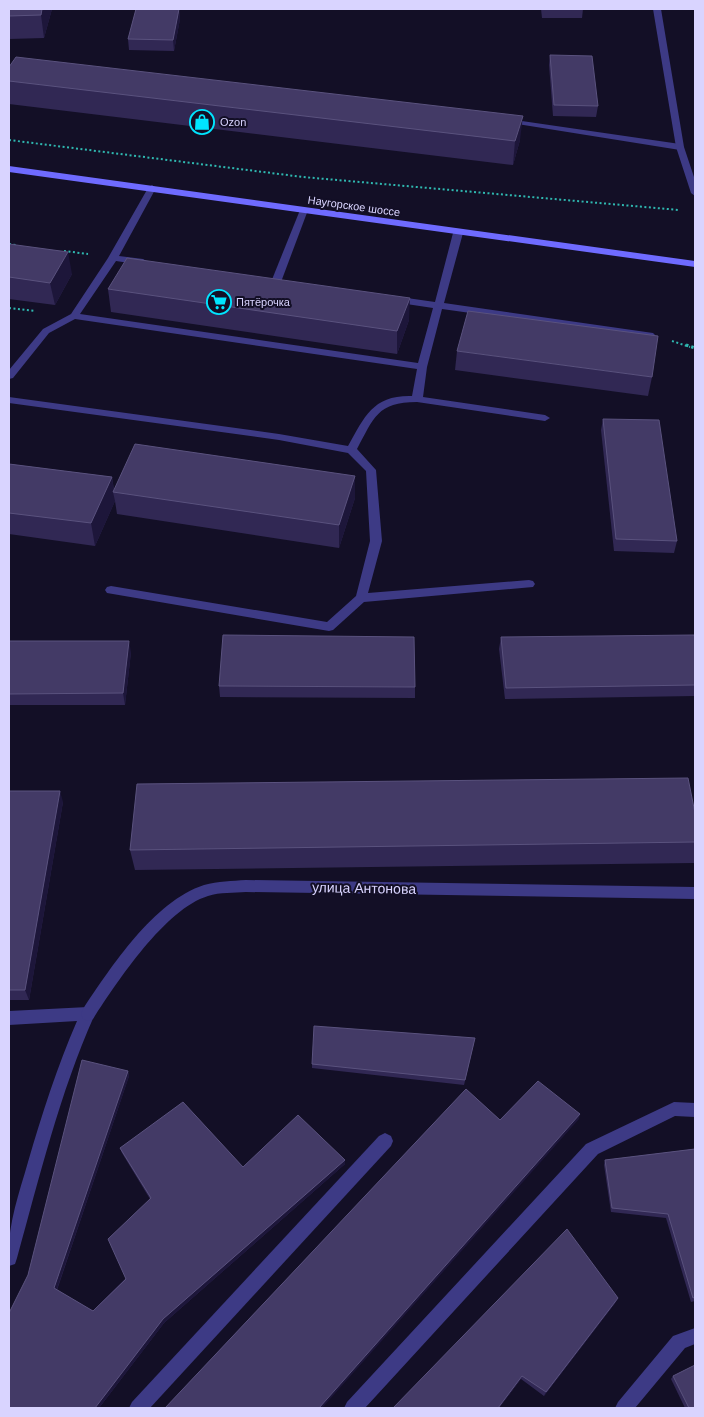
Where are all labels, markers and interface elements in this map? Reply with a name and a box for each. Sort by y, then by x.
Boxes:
shop icon: Ozon [189,109,215,135]
place label: Ozon [220,116,246,128]
street label: Наугорское шоссе [307,194,401,218]
supermarket icon: Пятёрочка [206,289,232,315]
place label: Пятёрочка [236,296,291,308]
street label: улица Антонова [312,879,416,897]

